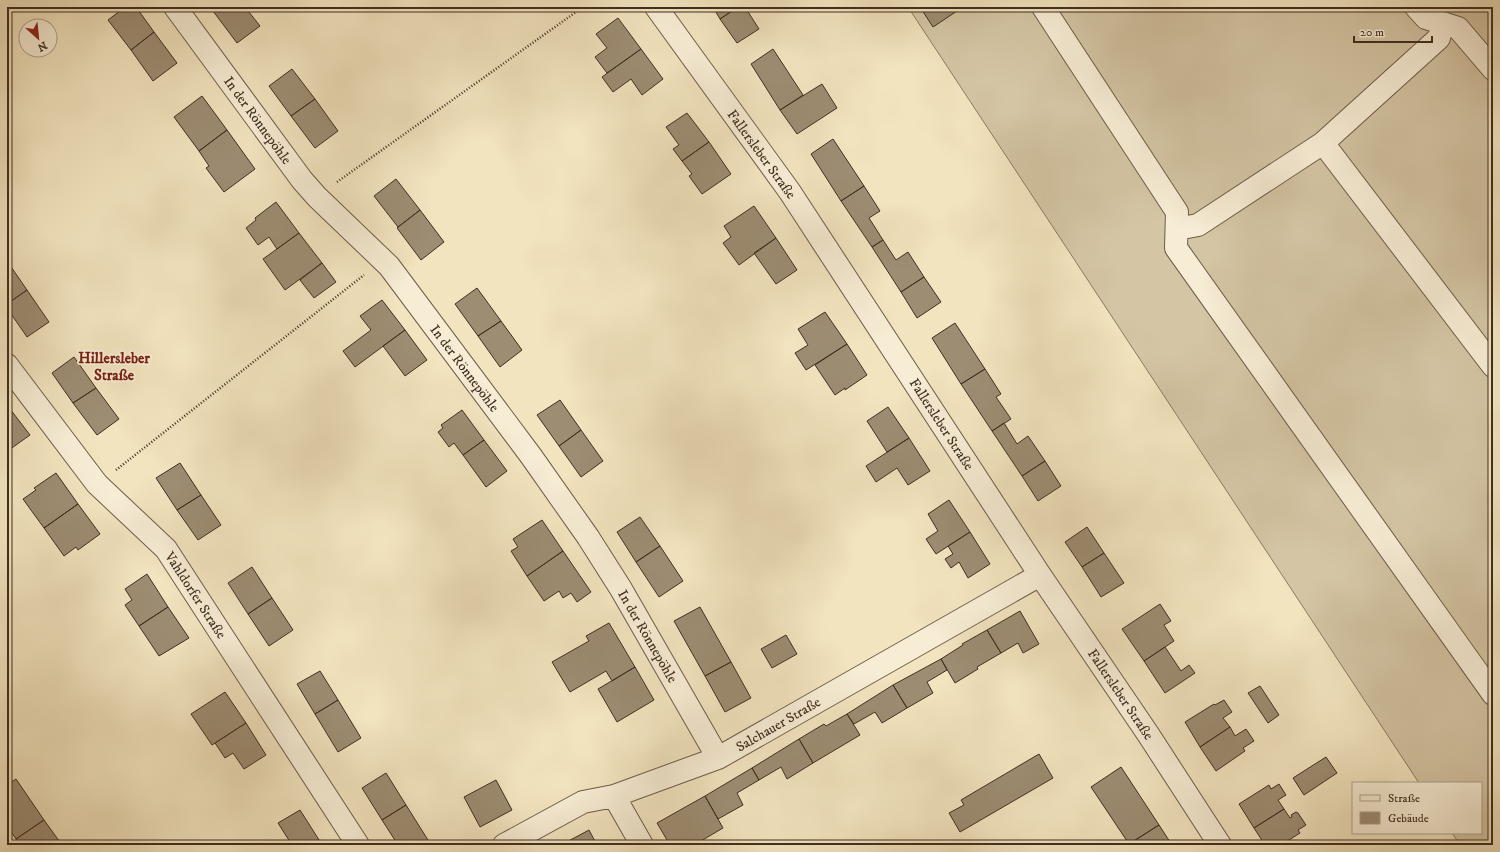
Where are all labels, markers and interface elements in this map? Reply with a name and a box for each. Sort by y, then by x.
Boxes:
north arrow [18,18,58,58]
scale bar [1354,18,1432,44]
text: 20 m [1360,25,1384,40]
text: N [35,38,49,54]
street label: In der Rönnepöhle [219,73,295,168]
street label: Fallersleber Straße [723,106,800,203]
street label: In der Rönnepöhle [426,321,503,416]
district label: Hillersleber Straße [78,349,150,385]
street label: Fallersleber Straße [905,375,978,474]
street label: Vahldorfer Straße [160,548,230,643]
street label: In der Rönnepöhle [613,587,681,686]
street label: Fallersleber Straße [1083,646,1157,744]
street label: Salchauer Straße [733,693,824,756]
legend [1352,782,1482,834]
text: Straße [1388,791,1420,806]
text: Gebäude [1388,811,1429,826]

